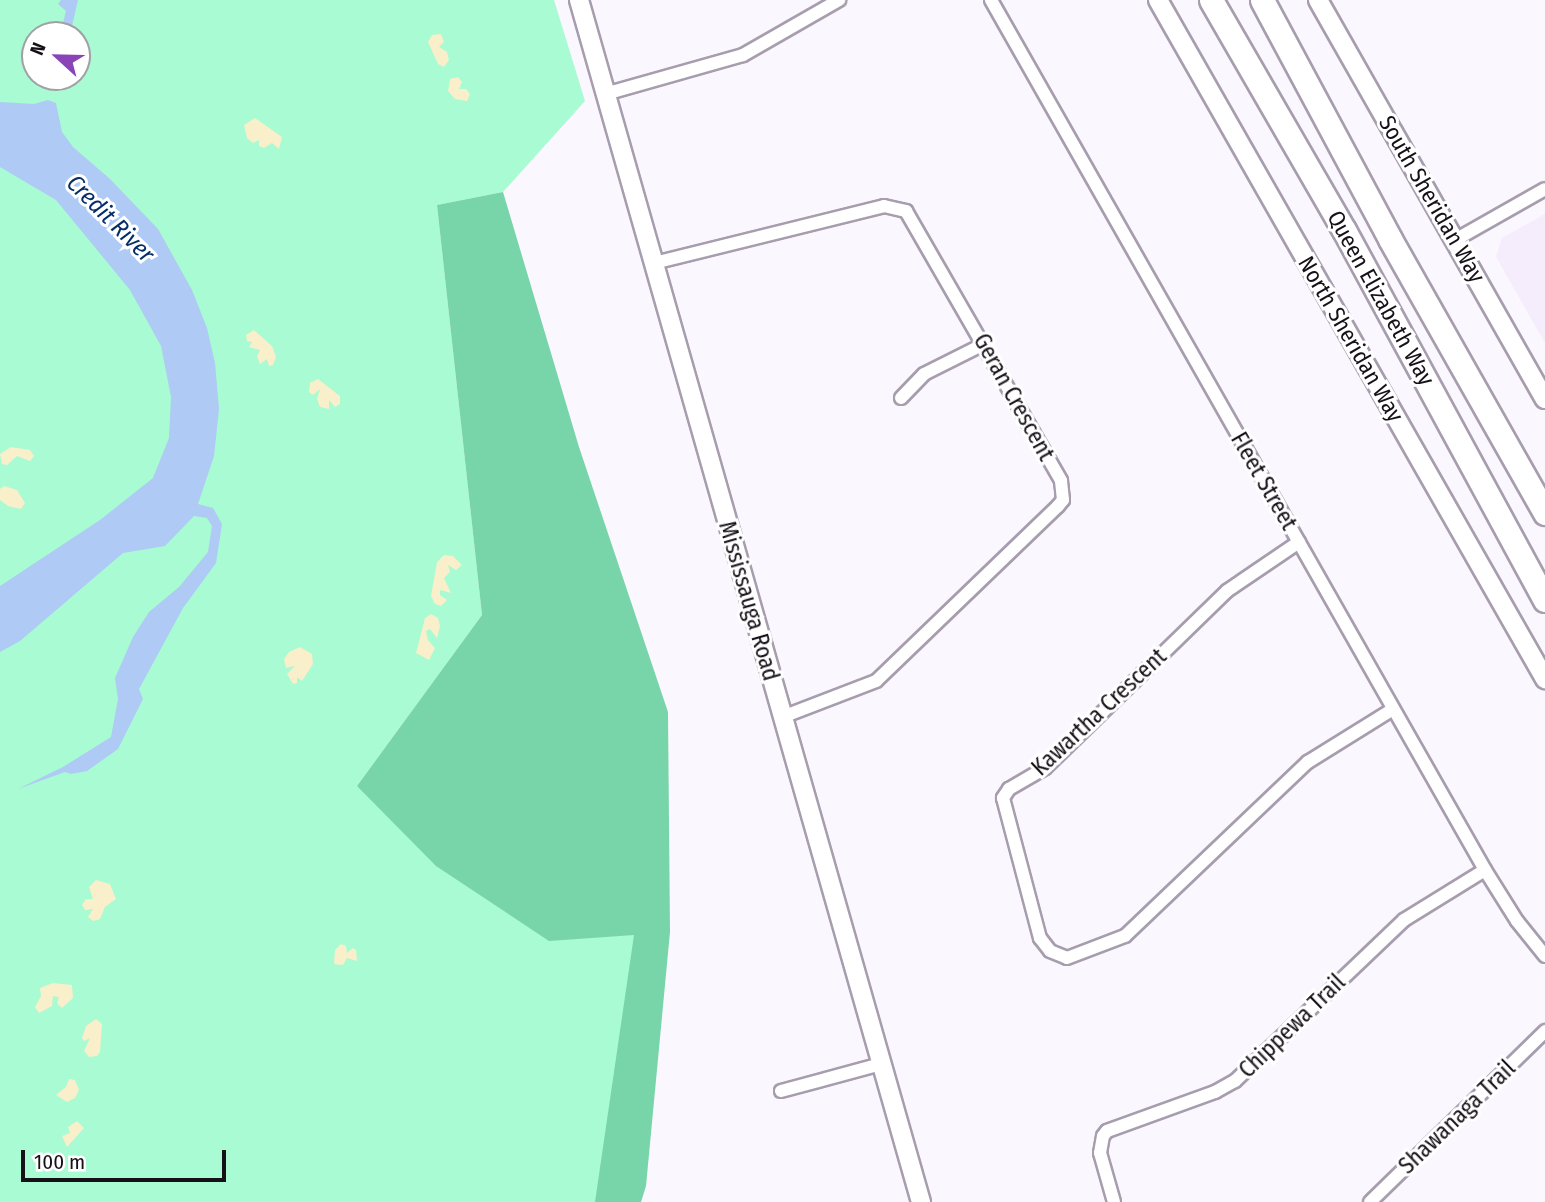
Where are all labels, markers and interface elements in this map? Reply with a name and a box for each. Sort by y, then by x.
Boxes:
north arrow [21,21,91,91]
text: N [25,39,51,58]
street label: South Sheridan Way [1373,111,1491,287]
water label: Credit River [60,169,160,269]
street label: Queen Elizabeth Way [1322,206,1440,390]
street label: North Sheridan Way [1292,251,1410,427]
street label: Geran Crescent [968,329,1060,465]
street label: Fleet Street [1225,427,1303,535]
street label: Mississauga Road [713,518,785,684]
street label: Kawartha Crescent [1026,643,1172,781]
street label: Chippewa Trail [1233,968,1351,1084]
street label: Shawanaga Trail [1393,1055,1521,1179]
scale bar [24,1136,229,1180]
text: 100 m [34,1149,85,1175]

